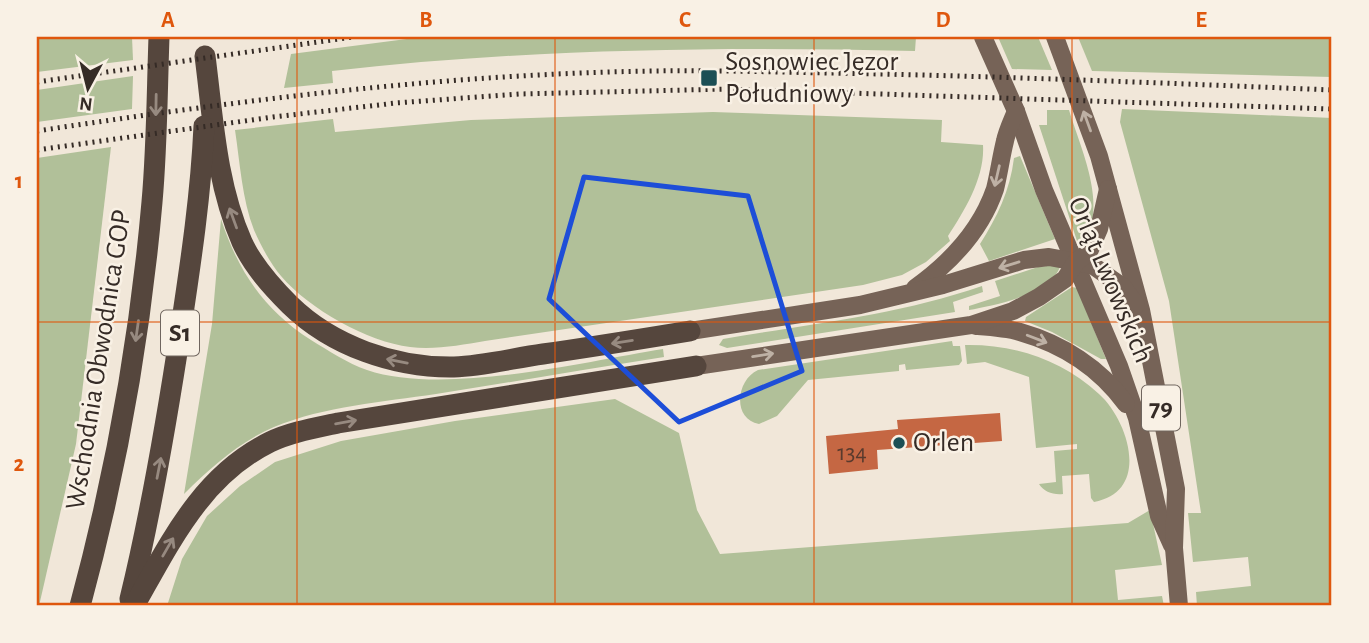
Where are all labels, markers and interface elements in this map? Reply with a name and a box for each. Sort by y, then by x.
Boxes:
text: A [161,9,175,32]
text: B [419,9,433,32]
text: C [679,9,691,32]
text: D [935,9,951,32]
text: E [1195,9,1207,32]
place label: Sosnowiec Jęzor Południowy [725,48,898,108]
north arrow [52,52,122,122]
marker: Sosnowiec Jęzor Południowy [699,68,719,88]
text: N [78,93,94,114]
one-way arrow [150,93,163,116]
one-way arrow [1080,110,1092,132]
one-way arrow [990,165,1003,187]
text: 1 [15,170,23,193]
street label: Orląt Lwowskich [1062,193,1158,367]
street label: Wschodnia Obwodnica GOP [61,208,137,512]
one-way arrow [226,208,238,230]
one-way arrow [999,260,1021,272]
road number: S1 [161,310,199,356]
one-way arrow [131,320,144,342]
one-way arrow [1026,333,1048,346]
one-way arrow [611,336,634,349]
one-way arrow [751,348,774,361]
one-way arrow [386,353,409,367]
road number: 79 [1142,386,1180,430]
one-way arrow [334,415,357,428]
place label: Orlen [913,429,974,457]
marker: Orlen [891,435,907,451]
house number: 134 [837,441,867,465]
text: 2 [14,453,25,476]
one-way arrow [153,457,166,480]
one-way arrow [162,537,175,558]

